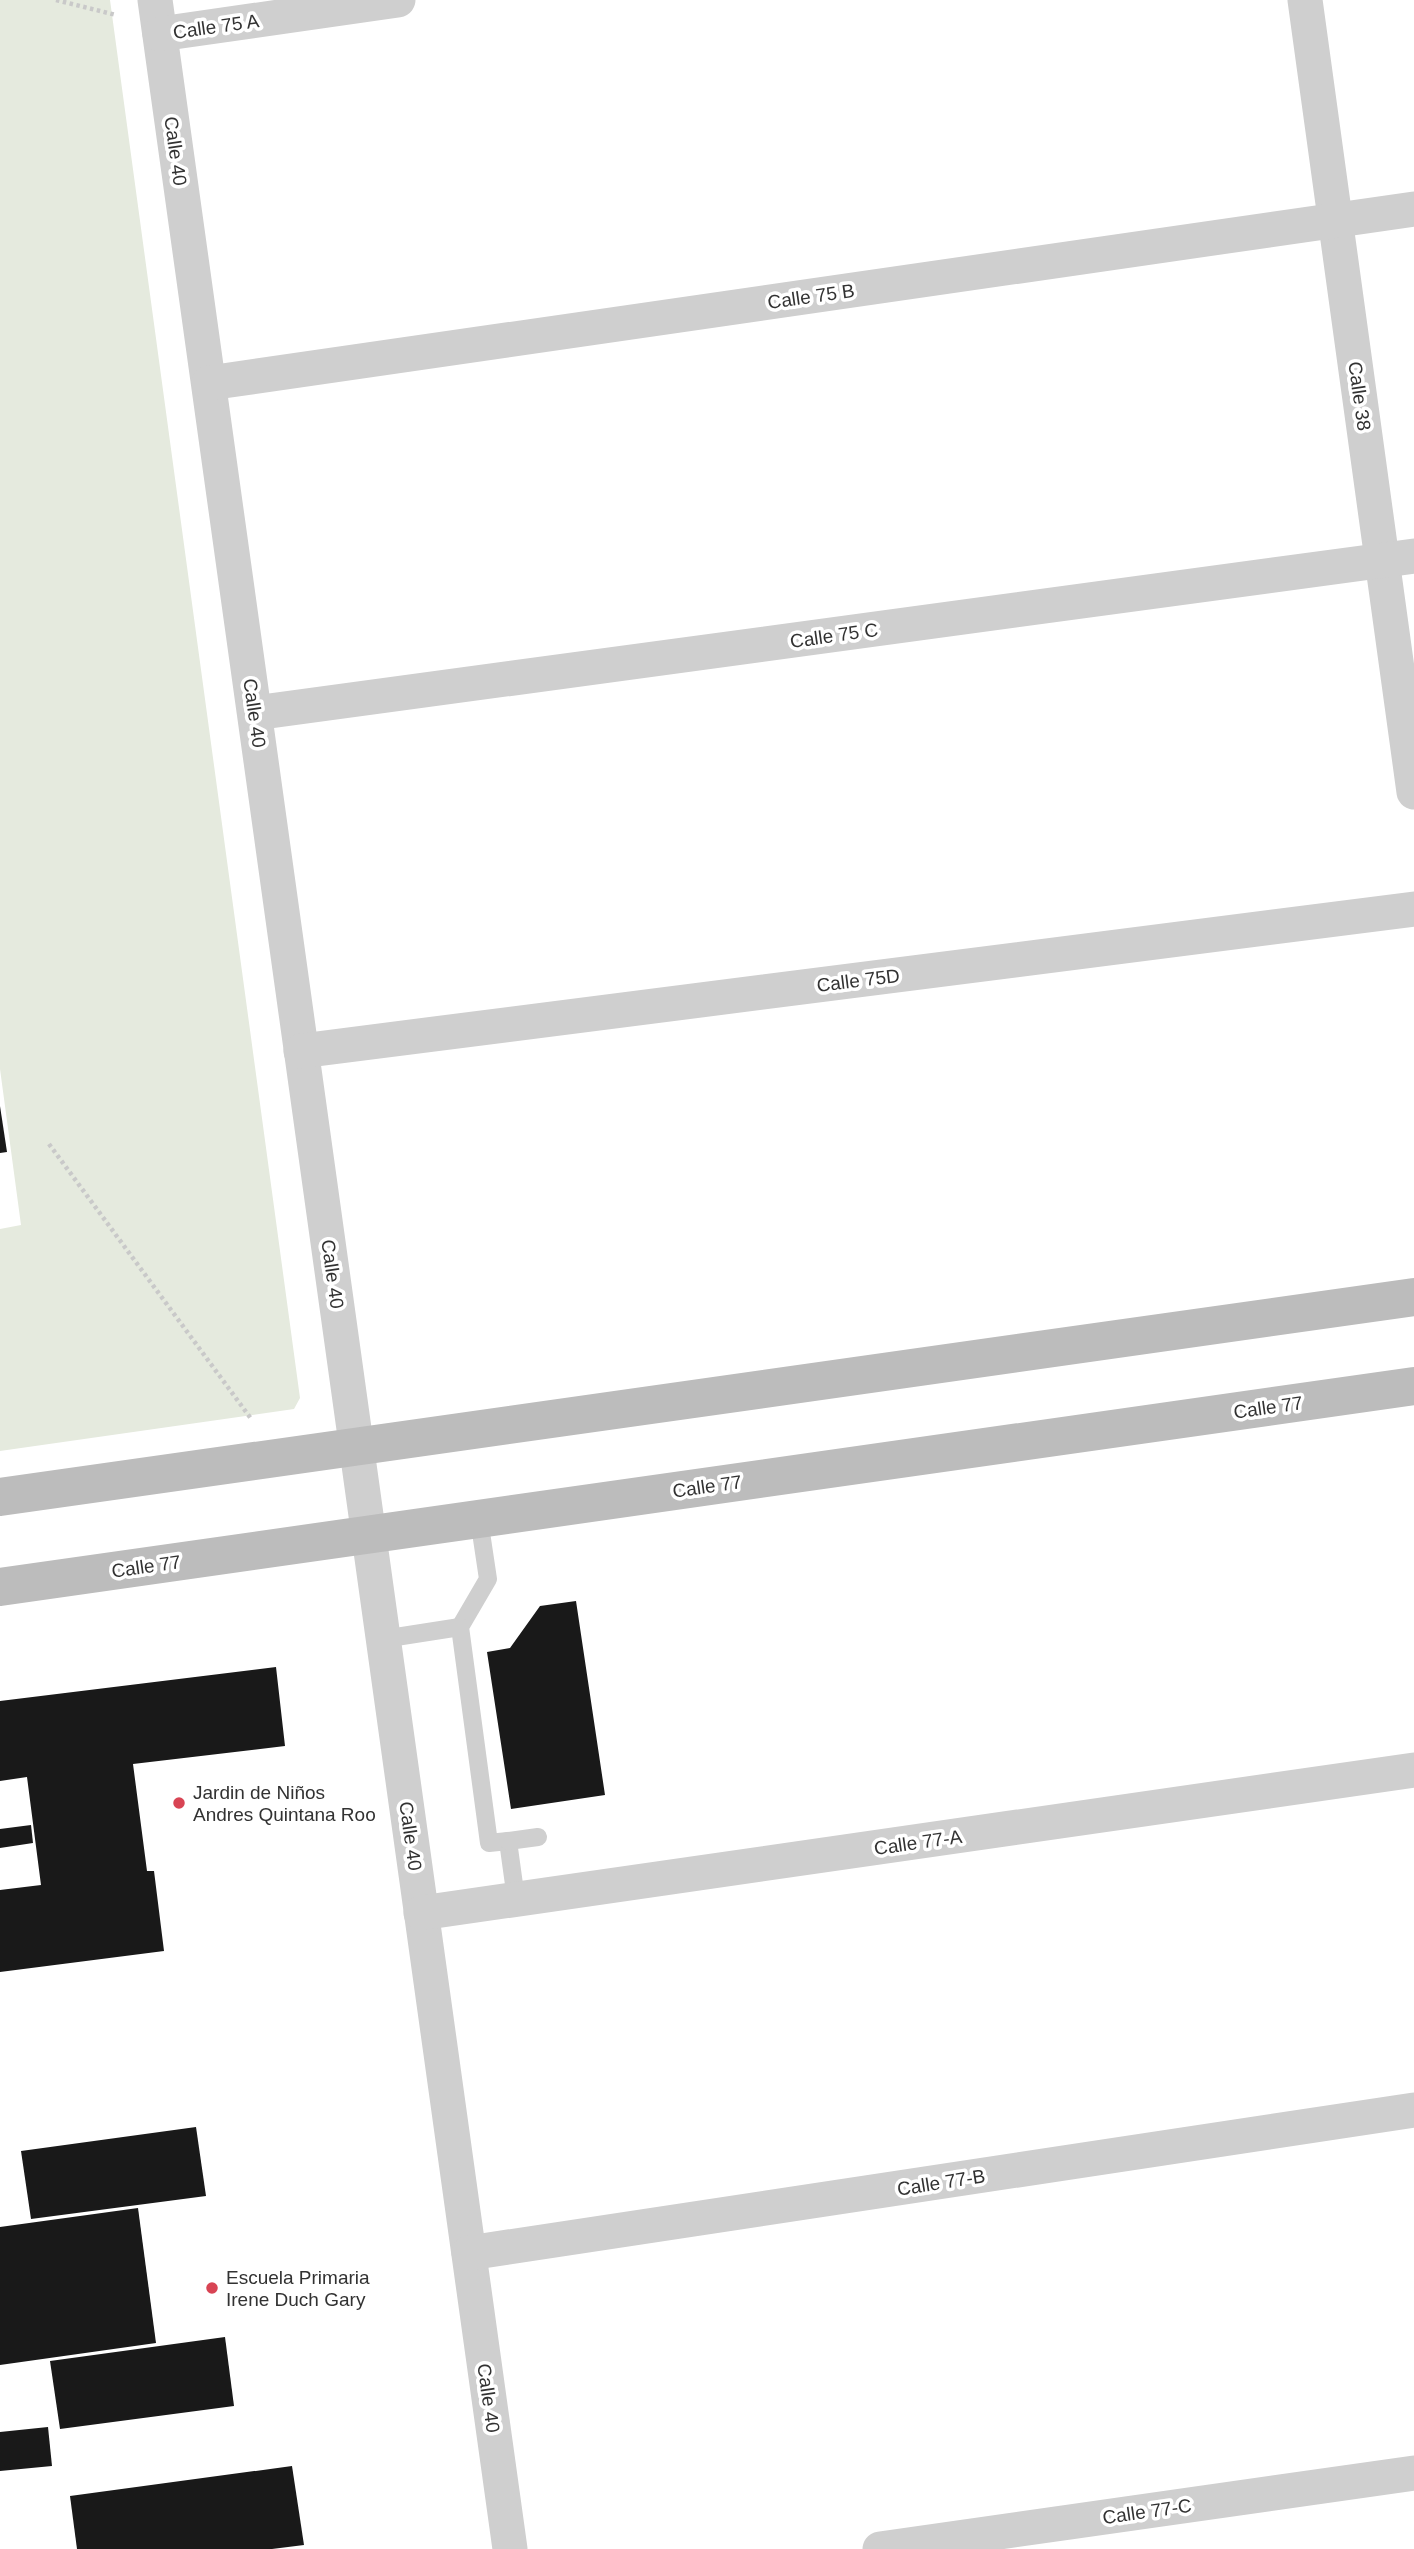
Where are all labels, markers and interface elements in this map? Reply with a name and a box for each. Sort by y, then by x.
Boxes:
street label: Calle 75 A [172,10,261,43]
street label: Calle 40 [160,115,191,187]
street label: Calle 75 B [766,280,856,313]
street label: Calle 38 [1344,360,1375,432]
street label: Calle 75 C [789,619,879,652]
street label: Calle 40 [239,677,270,749]
street label: Calle 75D [815,965,901,996]
street label: Calle 40 [317,1238,348,1310]
street label: Calle 77 [1232,1392,1304,1423]
street label: Calle 77 [671,1471,743,1502]
street label: Calle 77 [110,1551,182,1582]
place label: Jardin de Niños Andres Quintana Roo [193,1782,376,1825]
marker: Jardin de Niños Andres Quintana Roo [171,1795,187,1811]
street label: Calle 40 [395,1800,426,1872]
street label: Calle 77-A [873,1826,964,1859]
street label: Calle 77-B [896,2165,987,2200]
place label: Escuela Primaria Irene Duch Gary [226,2267,370,2310]
marker: Escuela Primaria Irene Duch Gary [204,2280,220,2296]
street label: Calle 40 [473,2362,504,2434]
street label: Calle 77-C [1101,2495,1193,2528]

